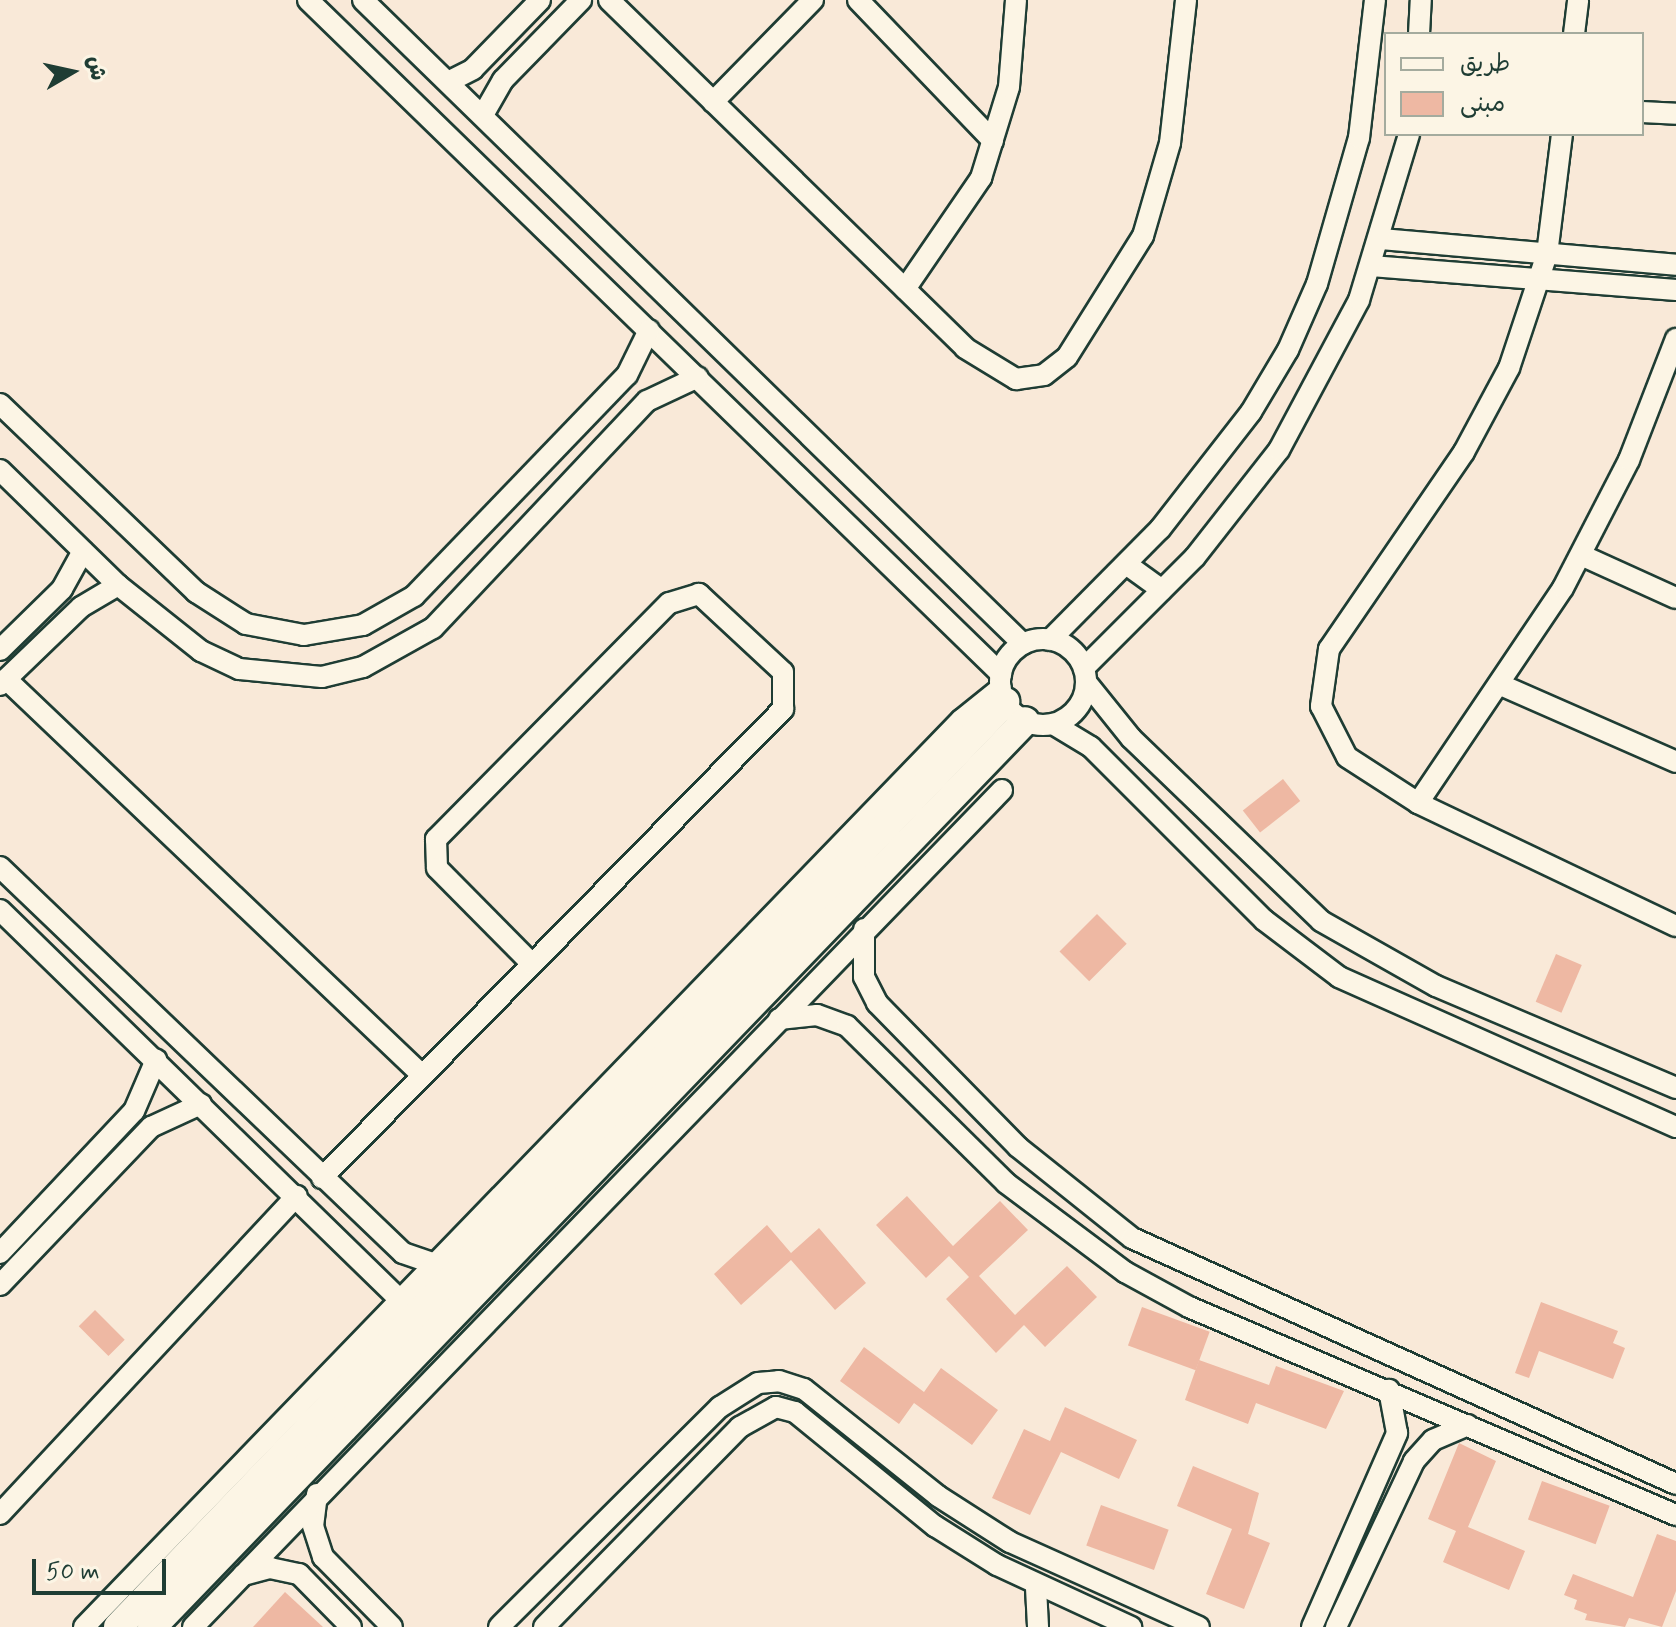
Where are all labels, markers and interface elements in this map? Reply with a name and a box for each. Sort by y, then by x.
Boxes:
north arrow [32,32,112,112]
legend [1384,32,1644,136]
text: طريق [1460,49,1510,80]
text: ش [80,54,111,82]
text: مبنى [1460,89,1505,120]
scale bar [36,1543,170,1593]
text: 50 m [46,1557,100,1588]

